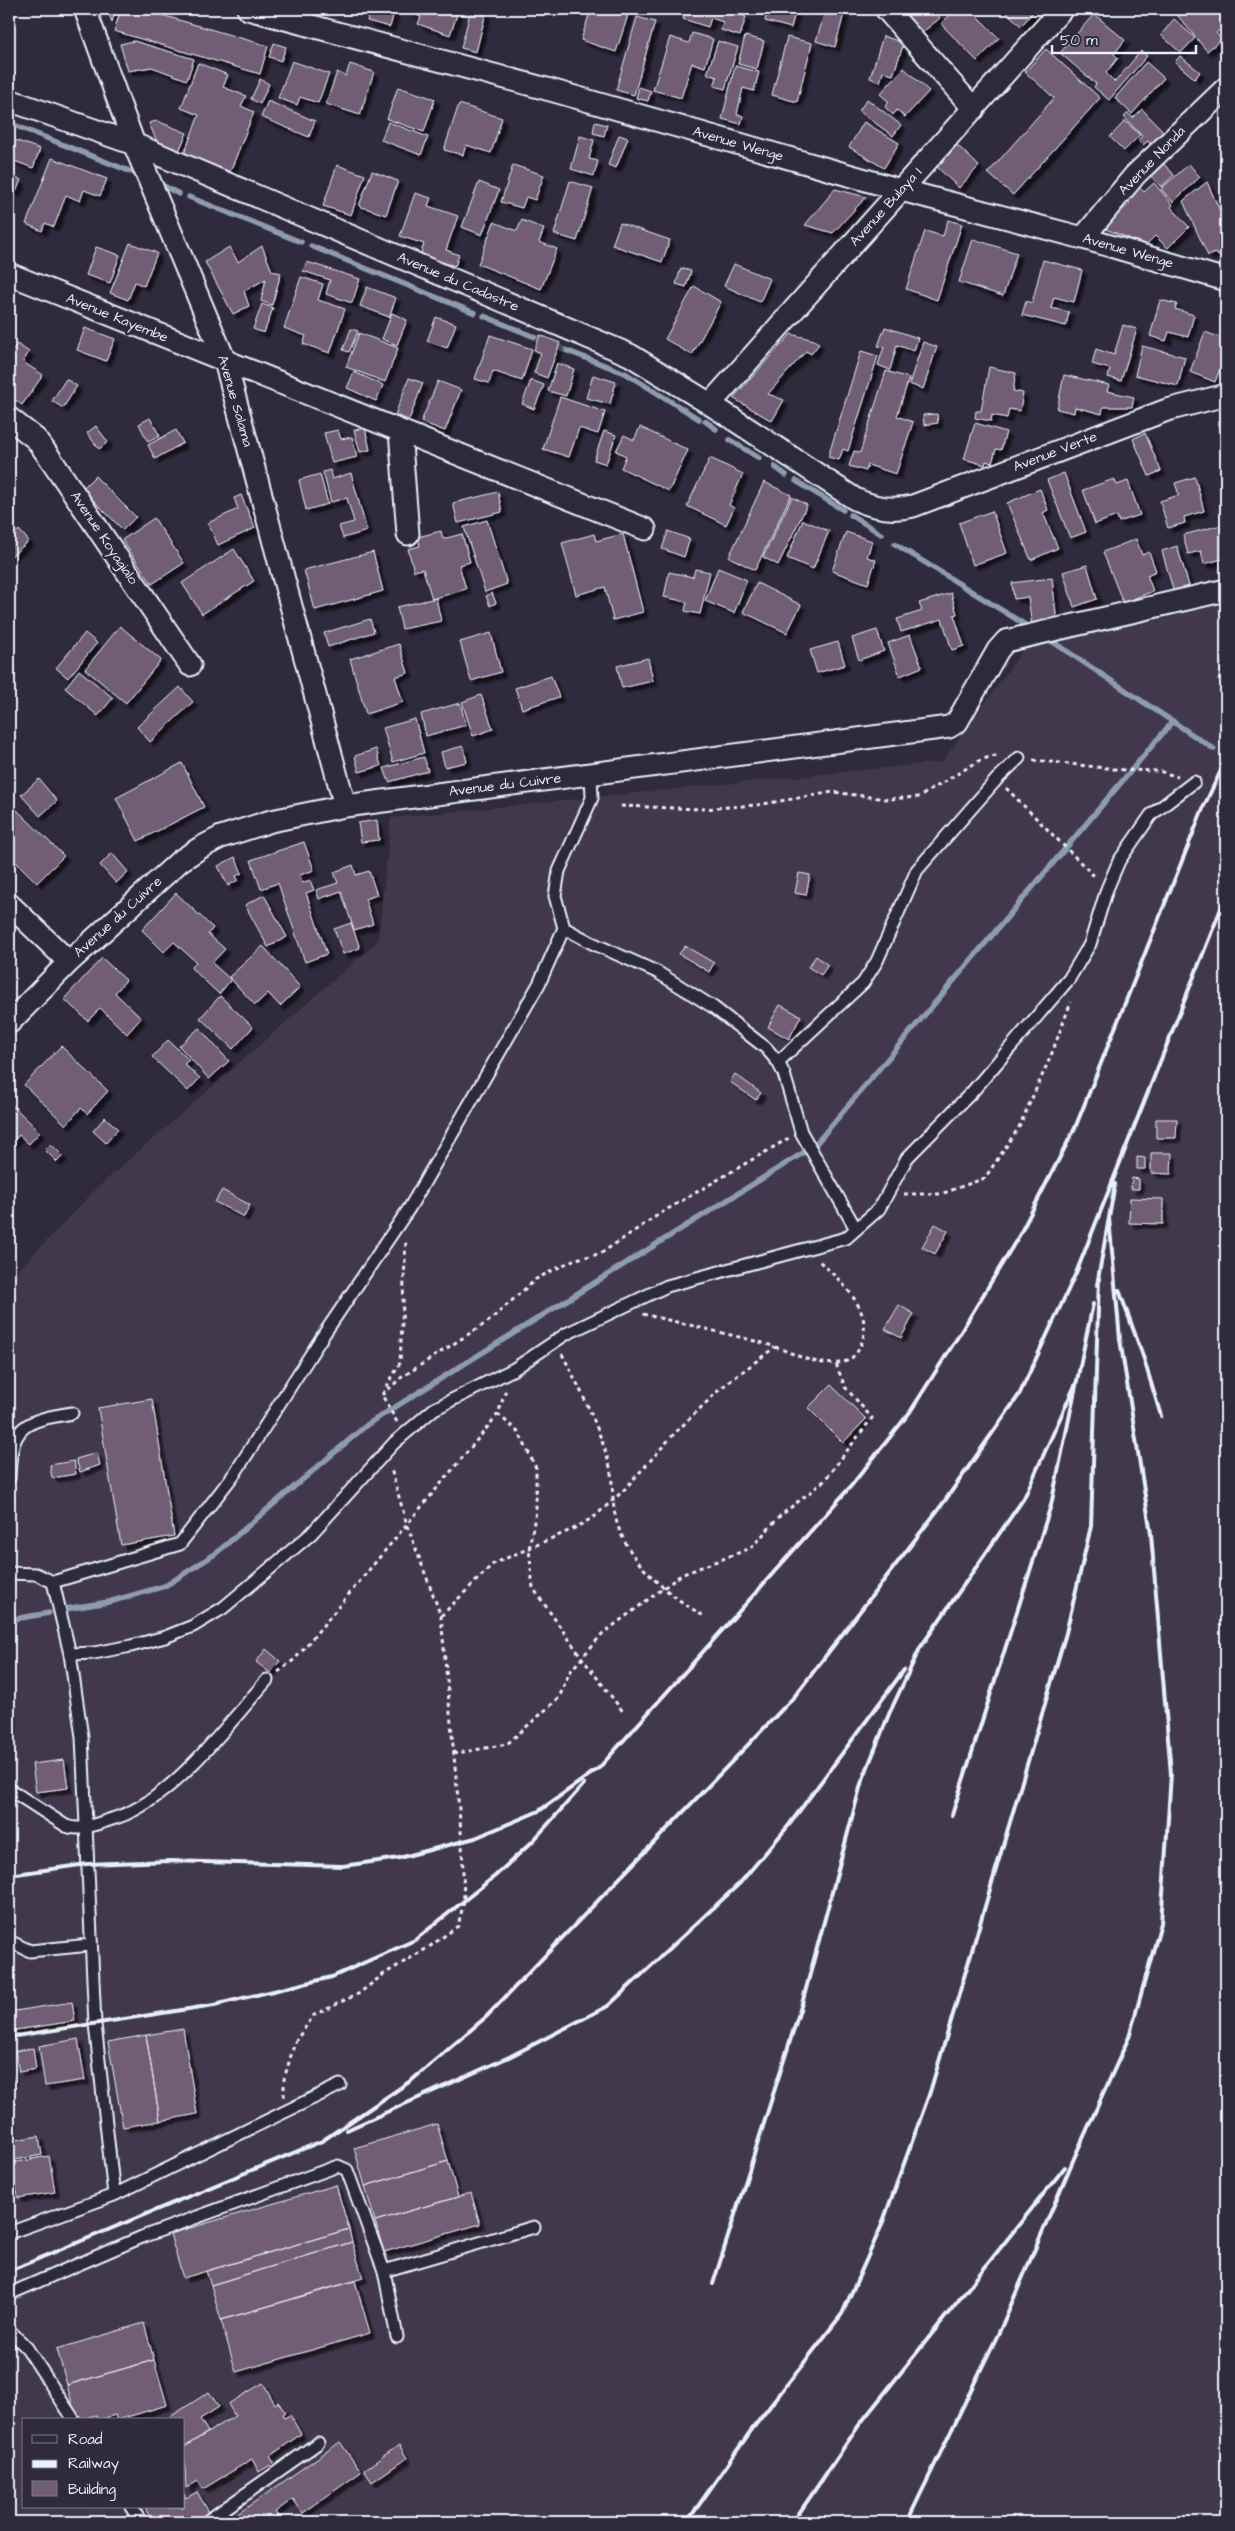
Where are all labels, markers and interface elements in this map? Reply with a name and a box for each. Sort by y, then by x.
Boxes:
scale bar [1052,22,1196,54]
text: 50 m [1060,30,1098,51]
street label: Avenue Wenge [690,121,786,167]
street label: Avenue Nonda [1114,122,1190,200]
street label: Avenue Bulaya I [845,163,927,251]
street label: Avenue Wenge [1080,228,1176,274]
street label: Avenue du Cadastre [394,247,522,317]
street label: Avenue Kayembe [63,288,171,348]
street label: Avenue Salama [212,353,258,449]
street label: Avenue Verte [1010,427,1100,477]
street label: Avenue Koyagialo [65,487,143,589]
street label: Avenue du Cuivre [448,768,563,802]
street label: Avenue du Cuivre [69,872,167,962]
legend [22,2418,185,2508]
text: Road [68,2429,103,2450]
text: Railway [68,2453,119,2475]
text: Building [68,2479,116,2501]

